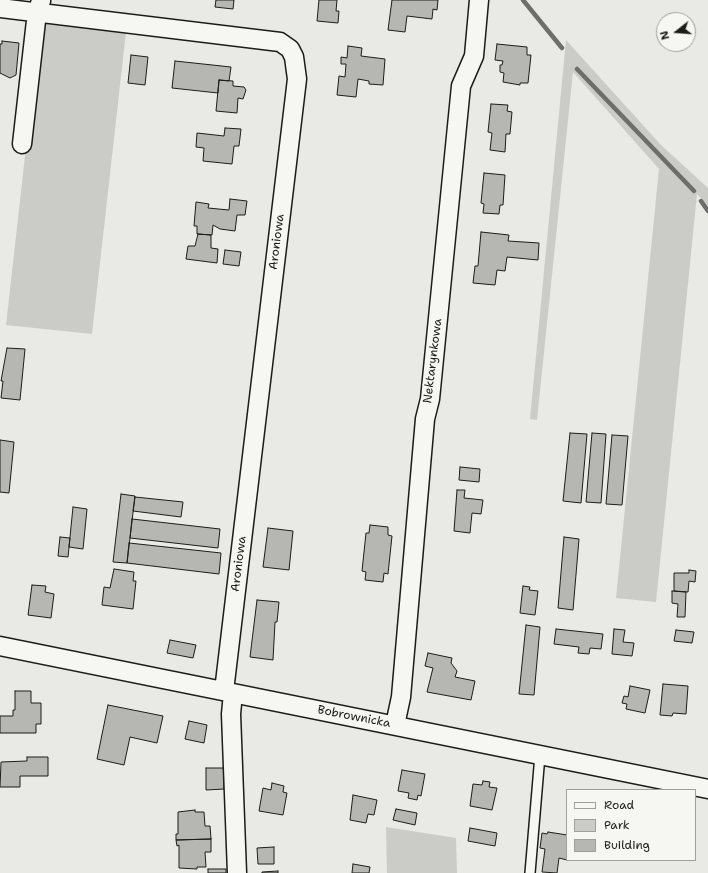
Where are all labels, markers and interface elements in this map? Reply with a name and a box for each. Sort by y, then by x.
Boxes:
north arrow [656,12,696,52]
text: N [657,29,673,42]
street label: Aroniowa [266,213,288,271]
street label: Nektarynkowa [421,318,445,404]
street label: Aroniowa [228,535,250,593]
street label: Bobrownicka [316,703,392,731]
legend [566,789,696,861]
text: Road [604,797,634,813]
text: Park [604,817,630,833]
text: Building [604,837,650,853]

